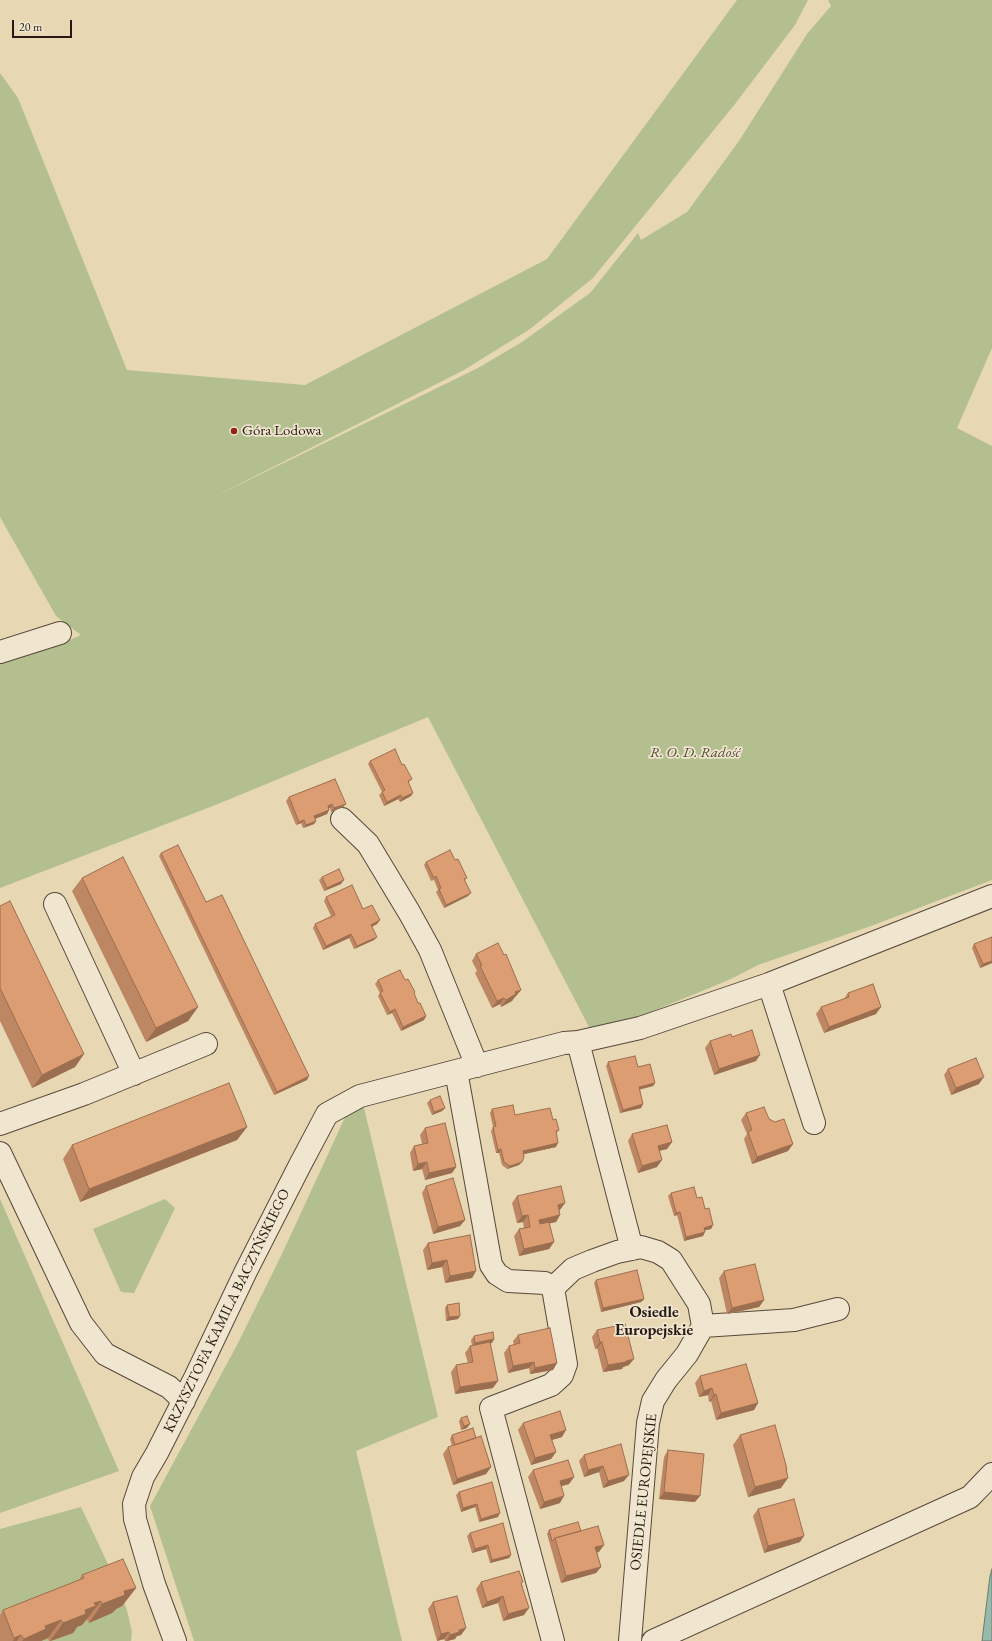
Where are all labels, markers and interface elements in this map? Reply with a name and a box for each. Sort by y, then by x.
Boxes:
scale bar [14,12,74,38]
text: 20 m [19,19,42,35]
place label: Góra Lodowa [242,422,321,440]
marker: Góra Lodowa [229,426,239,436]
park label: R. O. D. Radość [650,744,740,762]
street label: KRZYSZTOFA KAMILA BACZYŃSKIEGO [160,1186,294,1436]
district label: Osiedle Europejskie [615,1303,693,1341]
street label: OSIEDLE EUROPEJSKIE [627,1413,661,1571]

